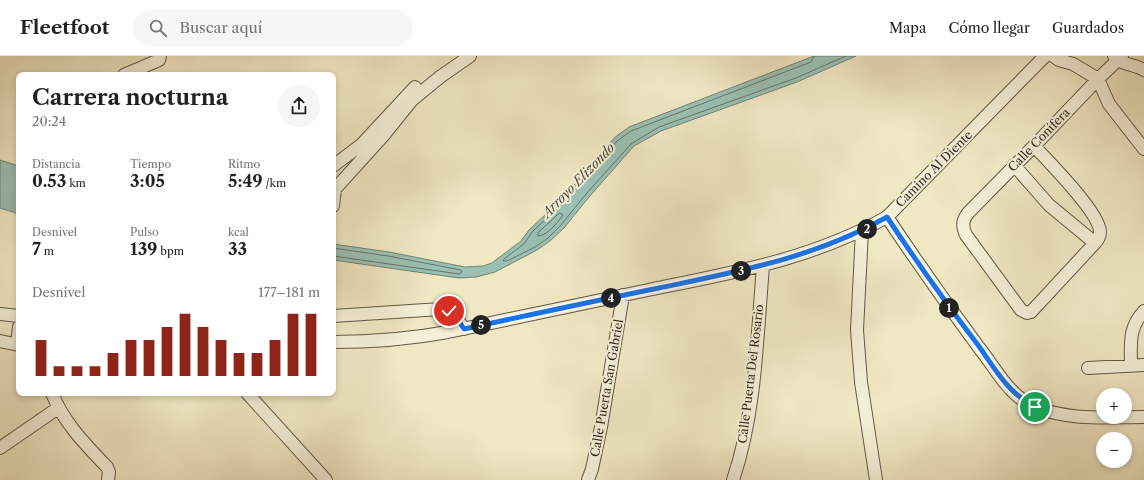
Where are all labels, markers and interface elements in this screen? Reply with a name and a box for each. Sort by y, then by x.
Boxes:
search box [133,10,413,46]
text: Fleetfoot [20,16,109,39]
icon: search [147,17,169,39]
text: Buscar aquí [179,18,262,37]
text: Mapa [889,19,926,37]
text: Cómo llegar [948,19,1030,37]
text: Guardados [1052,19,1124,37]
text: Carrera nocturna [32,84,229,111]
button: share [278,85,320,127]
street label: Calle Conífera [1005,104,1073,175]
text: 20:24 [32,113,66,129]
street label: Camino Al Diente [892,127,975,210]
water label: Arroyo Elizondo [537,139,618,222]
text: Distancia [32,157,81,171]
text: Tiempo [130,157,171,171]
text: Ritmo [228,157,260,171]
text: 0.53 [32,171,66,191]
text: 3:05 [130,171,165,191]
text: 5:49 [228,171,263,191]
text: km [66,176,86,190]
text: /km [263,176,286,190]
pin: 2 [857,219,877,239]
text: 2 [864,222,870,236]
text: Desnivel [32,225,77,239]
text: Pulso [130,225,159,239]
text: kcal [228,225,249,239]
text: 7 [32,239,41,259]
text: 139 [130,239,157,259]
text: 33 [228,239,247,259]
text: m [41,244,54,258]
text: bpm [157,244,184,258]
pin: 3 [731,261,751,281]
text: 3 [738,264,744,278]
text: Desnivel [32,284,85,300]
text: 177–181 m [258,284,320,300]
pin: 4 [601,288,621,308]
text: 4 [608,291,614,305]
pin [432,294,466,328]
pin: 1 [939,298,959,318]
icon: check [438,300,460,322]
text: 1 [947,301,951,315]
street label: Calle Puerta Del Rosario [735,303,766,444]
pin: 5 [471,315,491,335]
street label: Calle Puerta San Gabriel [587,317,626,458]
text: 5 [478,318,484,332]
map controls [1096,388,1132,468]
button: + [1096,388,1132,424]
pin [1018,390,1052,424]
icon: arrive [1024,396,1046,418]
button: − [1096,432,1132,468]

